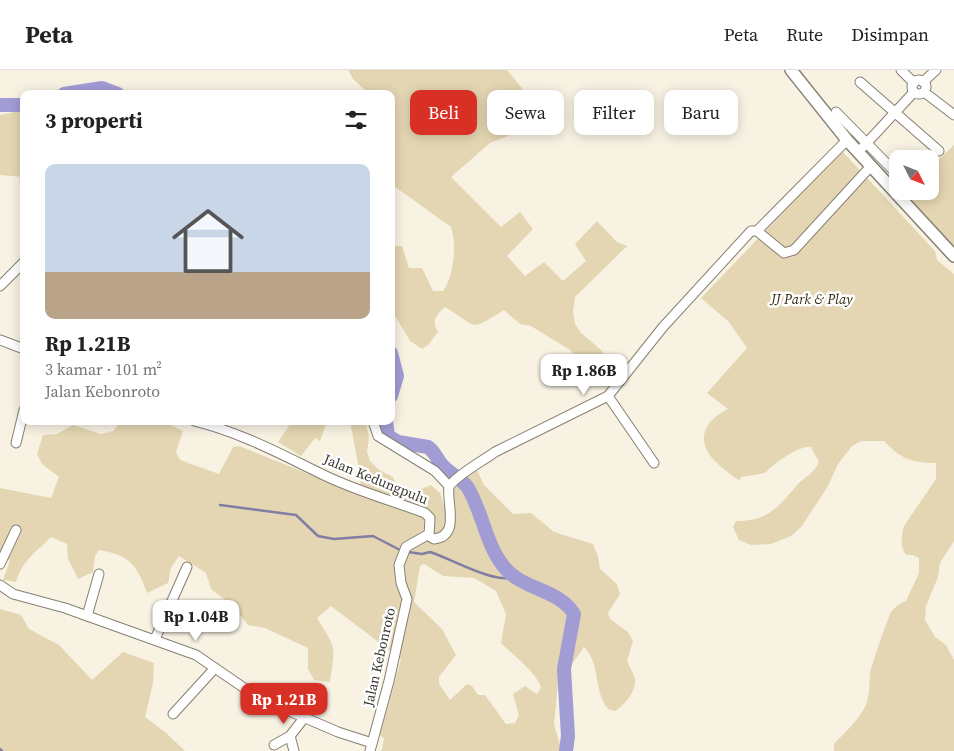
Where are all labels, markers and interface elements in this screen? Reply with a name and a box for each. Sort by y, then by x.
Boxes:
text: Peta [25,18,73,51]
text: Peta [724,22,758,47]
text: Rute [786,22,823,47]
text: Disimpan [851,22,929,47]
chip: Beli [410,90,477,135]
chip: Sewa [487,90,564,135]
chip: Filter [574,90,654,135]
chip: Baru [664,90,738,135]
text: 3 properti [45,106,143,135]
icon: filters [342,106,370,134]
north arrow [889,150,939,200]
map controls [889,150,939,200]
icon: home [163,196,253,286]
park label: JJ Park & Play [769,289,853,309]
text: Rp 1.21B [45,329,130,358]
pin: Rp 1.86B [532,354,636,396]
text: 3 kamar · 101 m² [45,358,162,380]
text: Rp 1.86B [551,359,617,381]
text: Jalan Kebonroto [45,380,160,402]
street label: Jalan Kedungpulu [320,449,431,509]
pin: Rp 1.04B [144,600,248,642]
text: Rp 1.04B [163,605,229,627]
street label: Jalan Kebonroto [358,605,400,709]
pin: Rp 1.21B [232,682,336,725]
text: Rp 1.21B [251,688,317,710]

